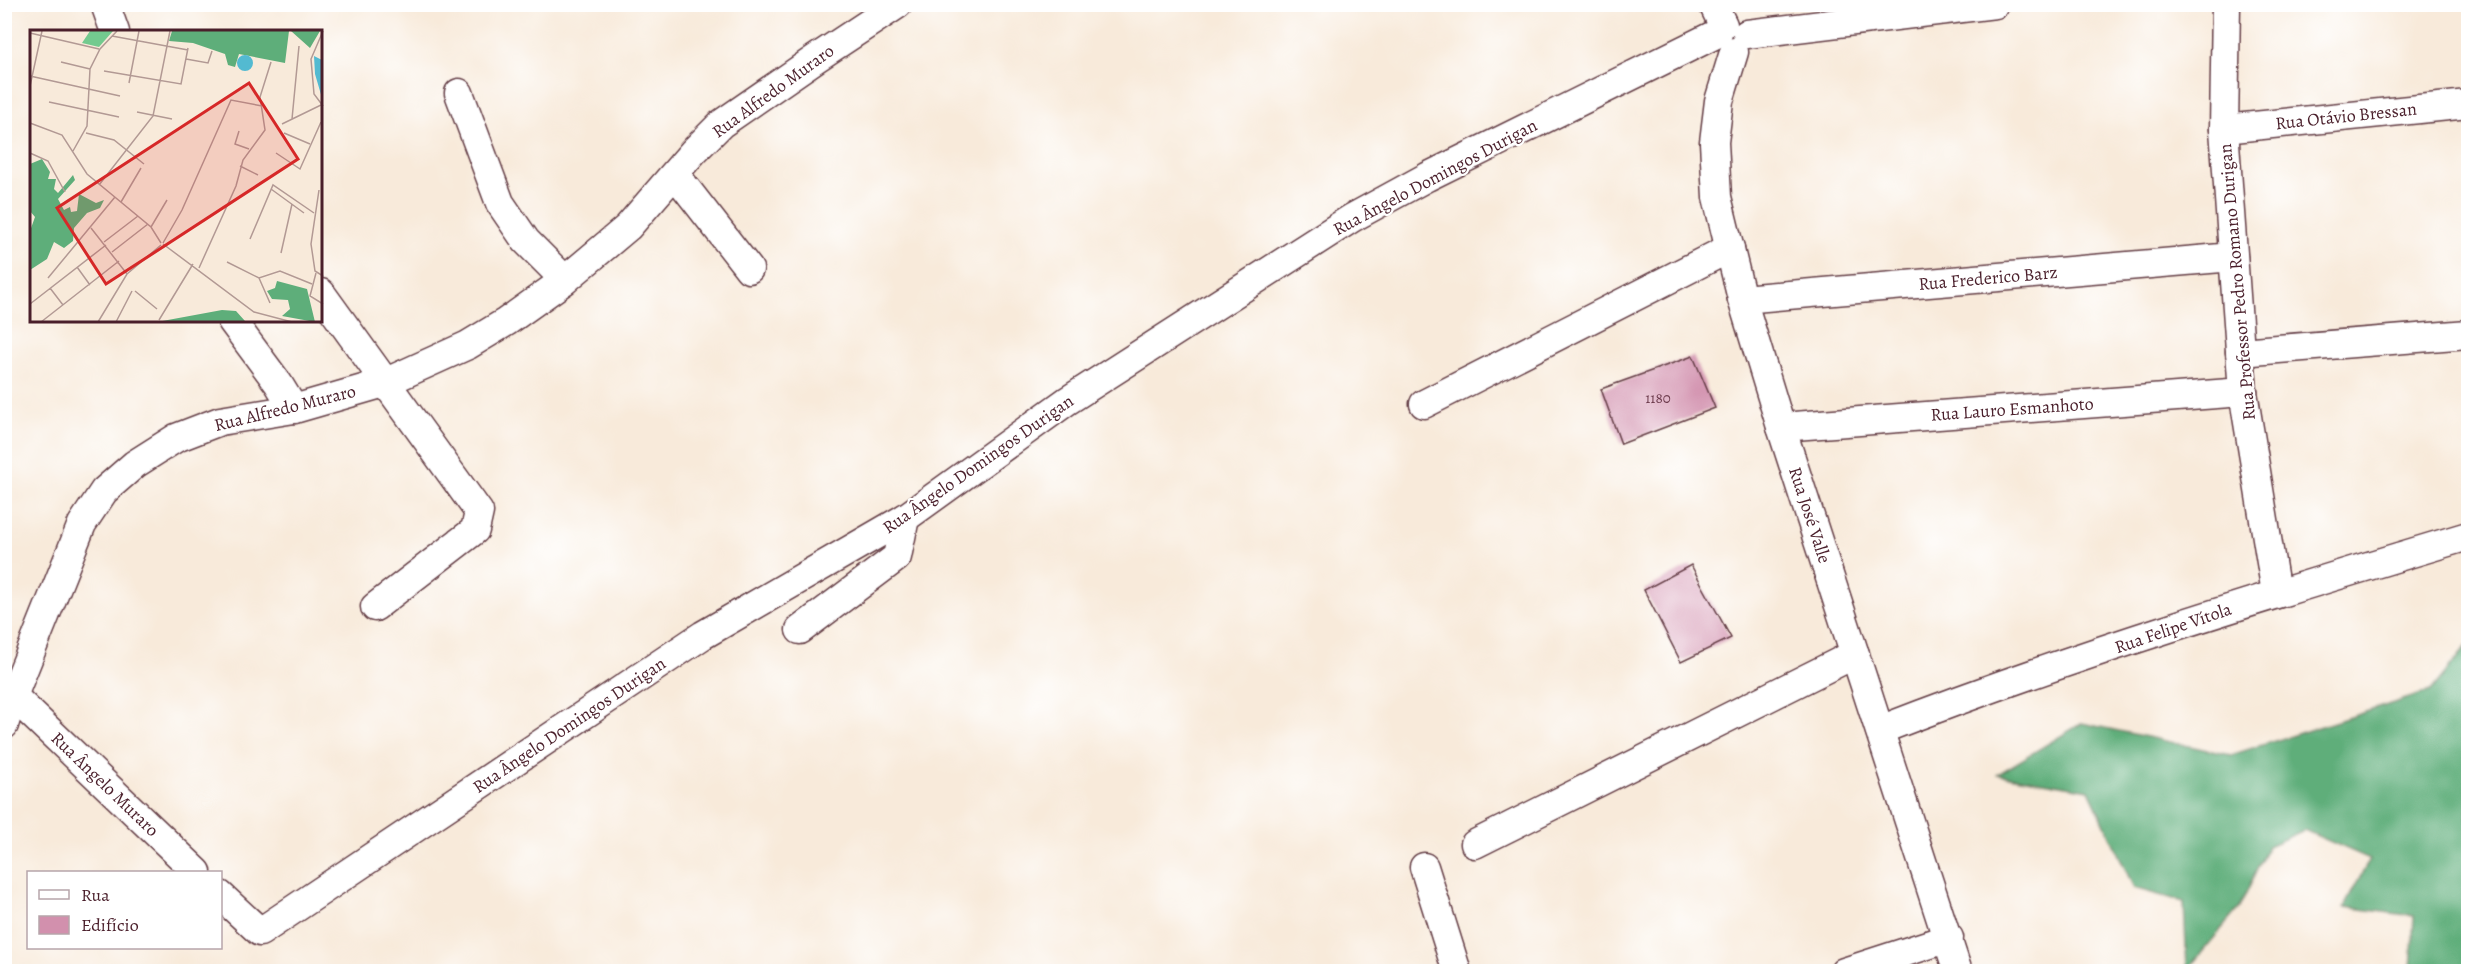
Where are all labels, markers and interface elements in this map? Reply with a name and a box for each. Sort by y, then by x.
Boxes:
inset map [30,30,322,322]
street label: Rua Alfredo Muraro [707,39,839,143]
street label: Rua Otávio Bressan [2274,97,2418,135]
street label: Rua Ângelo Domingos Durigan [1329,113,1541,241]
street label: Rua Professor Pedro Romano Durigan [2213,142,2261,421]
street label: Rua Frederico Barz [1917,260,2059,296]
street label: Rua Alfredo Muraro [212,379,358,437]
house number: 1180 [1645,388,1671,408]
street label: Rua Ângelo Domingos Durigan [878,389,1078,539]
street label: Rua Lauro Esmanhoto [1930,391,2094,427]
street label: Rua José Valle [1783,464,1837,566]
street label: Rua Felipe Vítola [2111,597,2235,659]
street label: Rua Ângelo Domingos Durigan [468,651,670,799]
street label: Rua Ângelo Muraro [46,726,164,842]
legend [27,871,222,949]
text: Rua [81,883,110,907]
text: Edifício [81,913,139,937]

